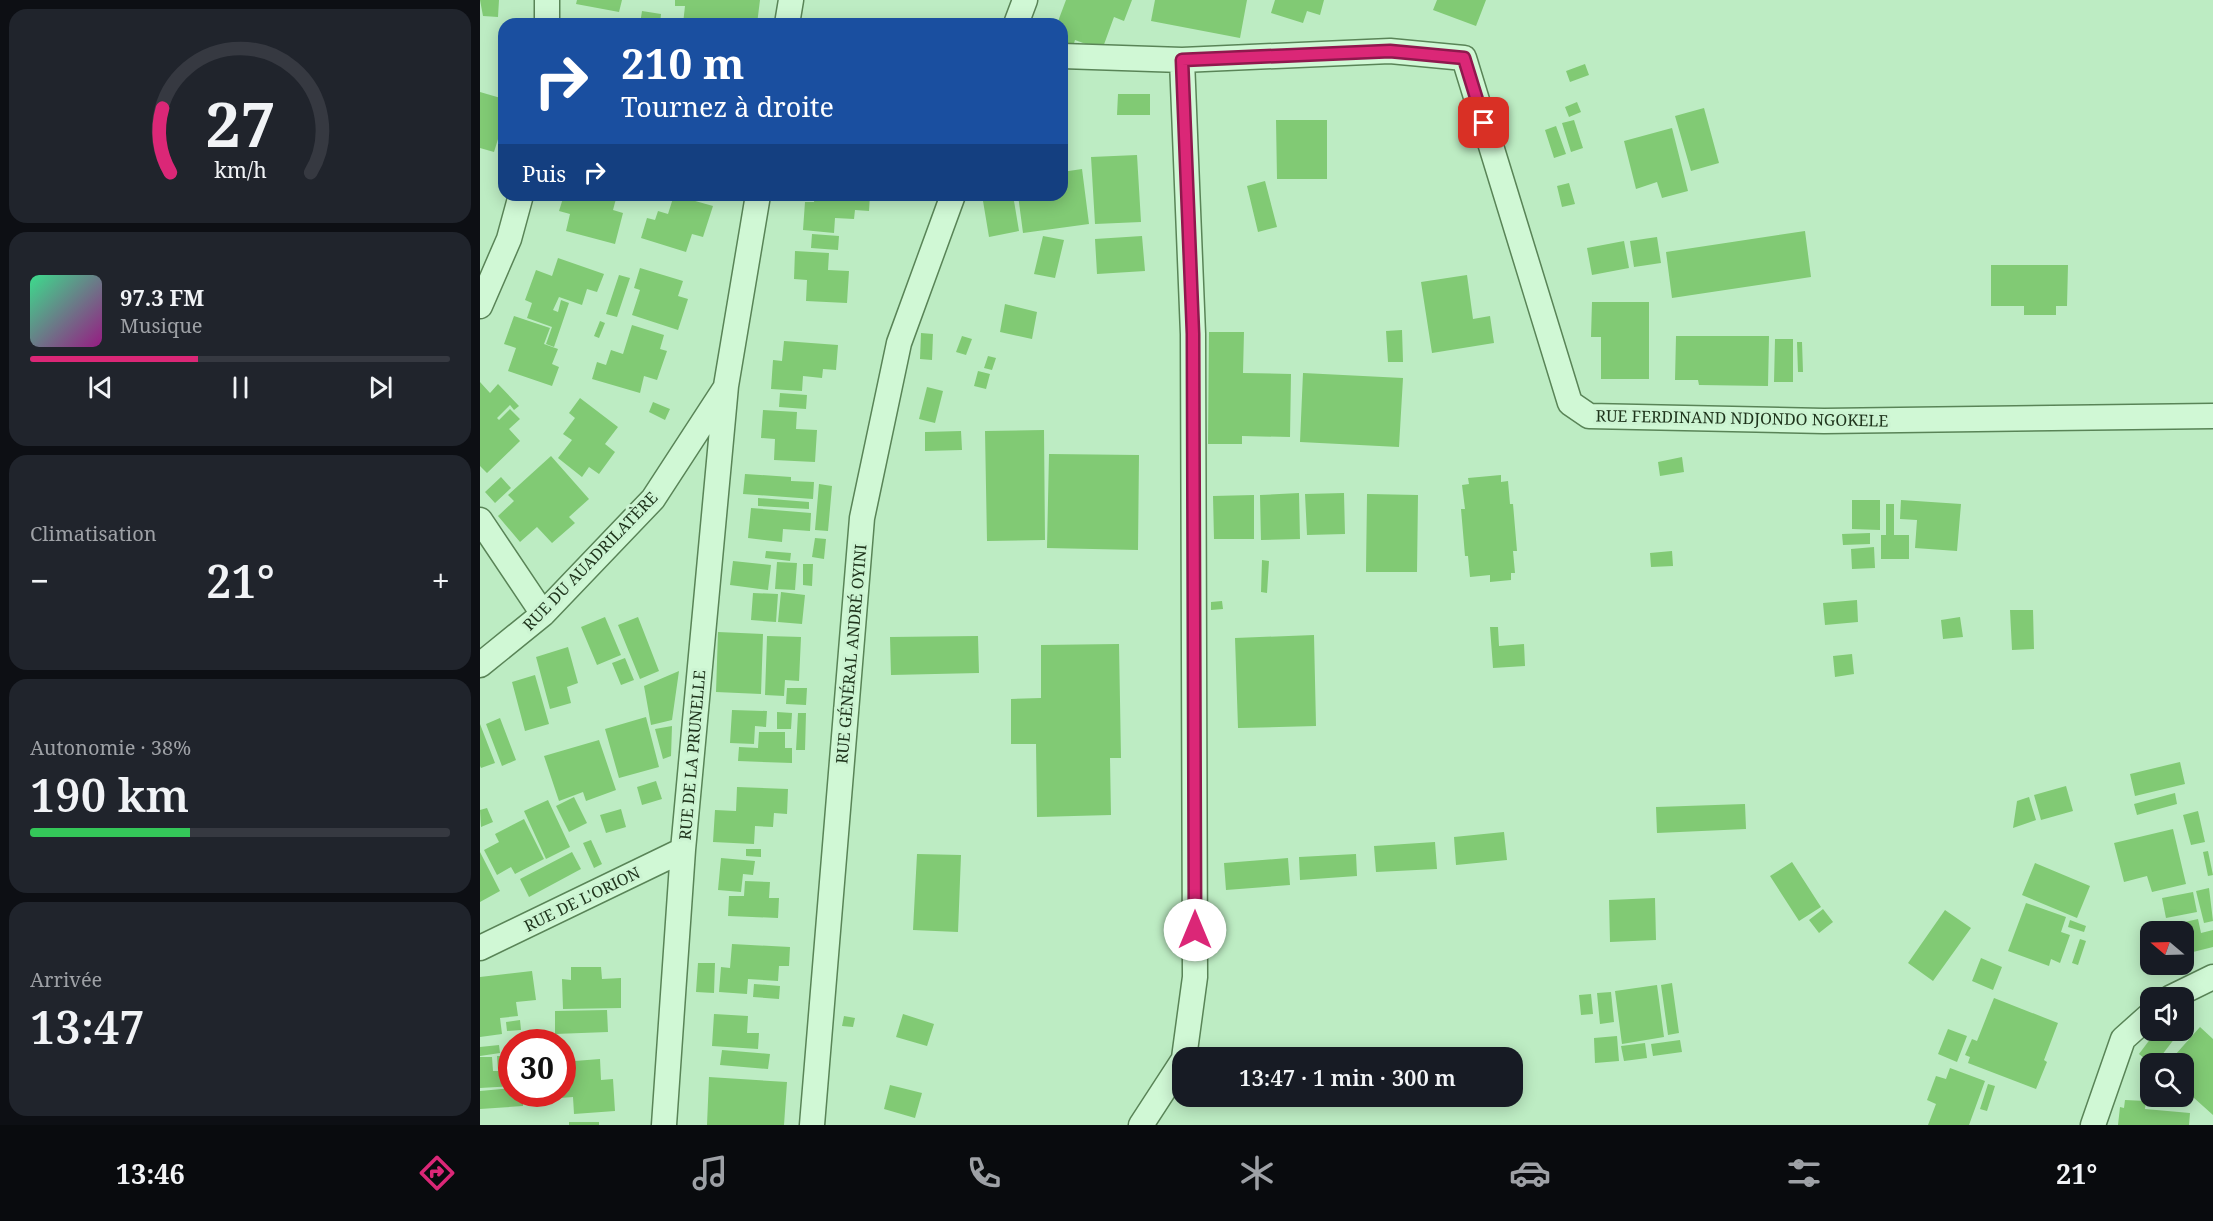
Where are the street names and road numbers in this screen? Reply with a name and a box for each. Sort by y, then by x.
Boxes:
street label: RUE FERDINAND NDJONDO NGOKELE [1595,404,1889,432]
street label: RUE DU AUADRILATÈRE [518,487,662,635]
street label: RUE GÉNÉRAL ANDRÉ OYINI [830,543,872,765]
street label: RUE DE LA PRUNELLE [674,669,710,841]
street label: RUE DE L'ORION [520,861,644,937]

